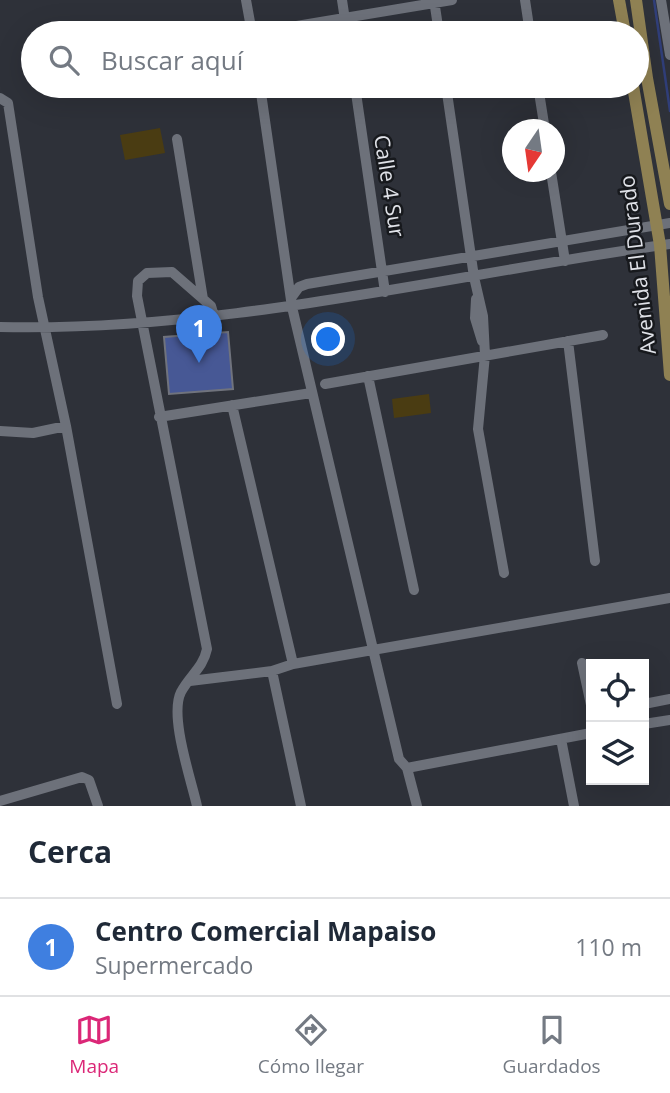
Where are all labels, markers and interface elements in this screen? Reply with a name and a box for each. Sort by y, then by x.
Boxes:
search box [21,21,649,98]
icon: search [45,41,83,79]
text: Buscar aquí [101,42,243,78]
north arrow [502,119,565,182]
street label: Calle 4 Sur [368,133,412,239]
street label: Avenida El Durado [612,174,662,356]
pin: 1 [176,305,222,363]
your location [311,322,345,356]
map controls [586,659,649,785]
button: locate [586,659,649,722]
button: layers [586,722,649,785]
text: Cerca [28,831,112,872]
text: Centro Comercial Mapaiso [95,913,436,949]
text: 1 [44,931,58,963]
text: 110 m [575,931,642,963]
text: Supermercado [95,949,253,981]
tab: Mapa [69,1011,119,1079]
tab: Cómo llegar [258,1011,364,1079]
tab: Guardados [503,1011,601,1079]

